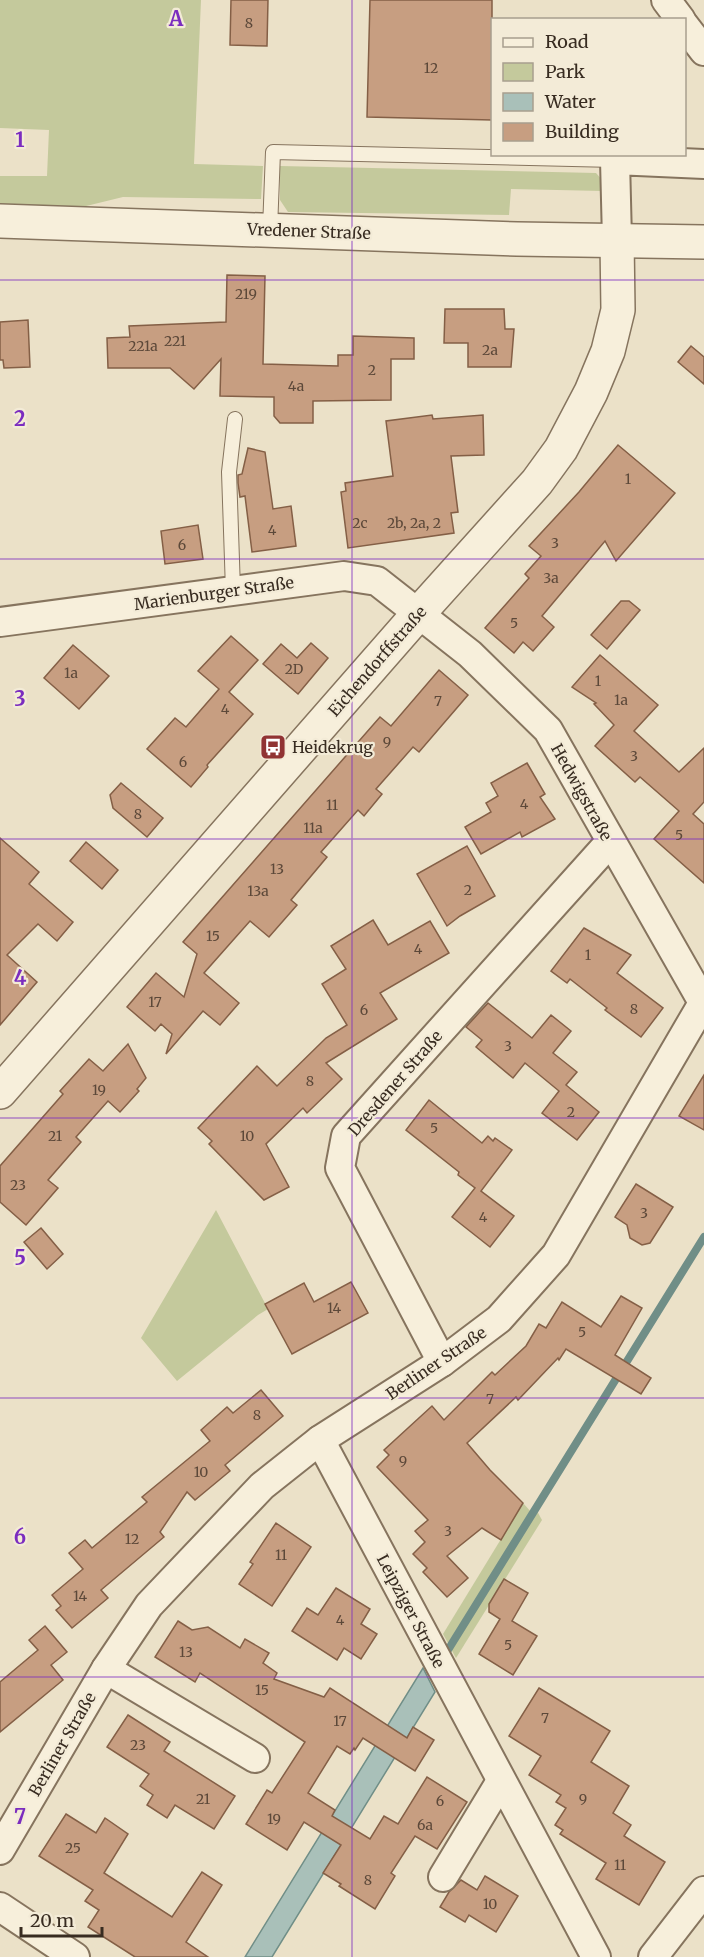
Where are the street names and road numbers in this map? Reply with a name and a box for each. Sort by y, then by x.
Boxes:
street label: Vredener Straße [246,219,371,243]
street label: Marienburger Straße [133,572,295,614]
street label: Eichendorffstraße [324,602,430,720]
street label: Hedwigstraße [547,740,617,844]
street label: Dresdener Straße [344,1026,446,1140]
street label: Berliner Straße [382,1322,490,1404]
street label: Leipziger Straße [373,1551,449,1671]
street label: Berliner Straße [24,1688,100,1800]

